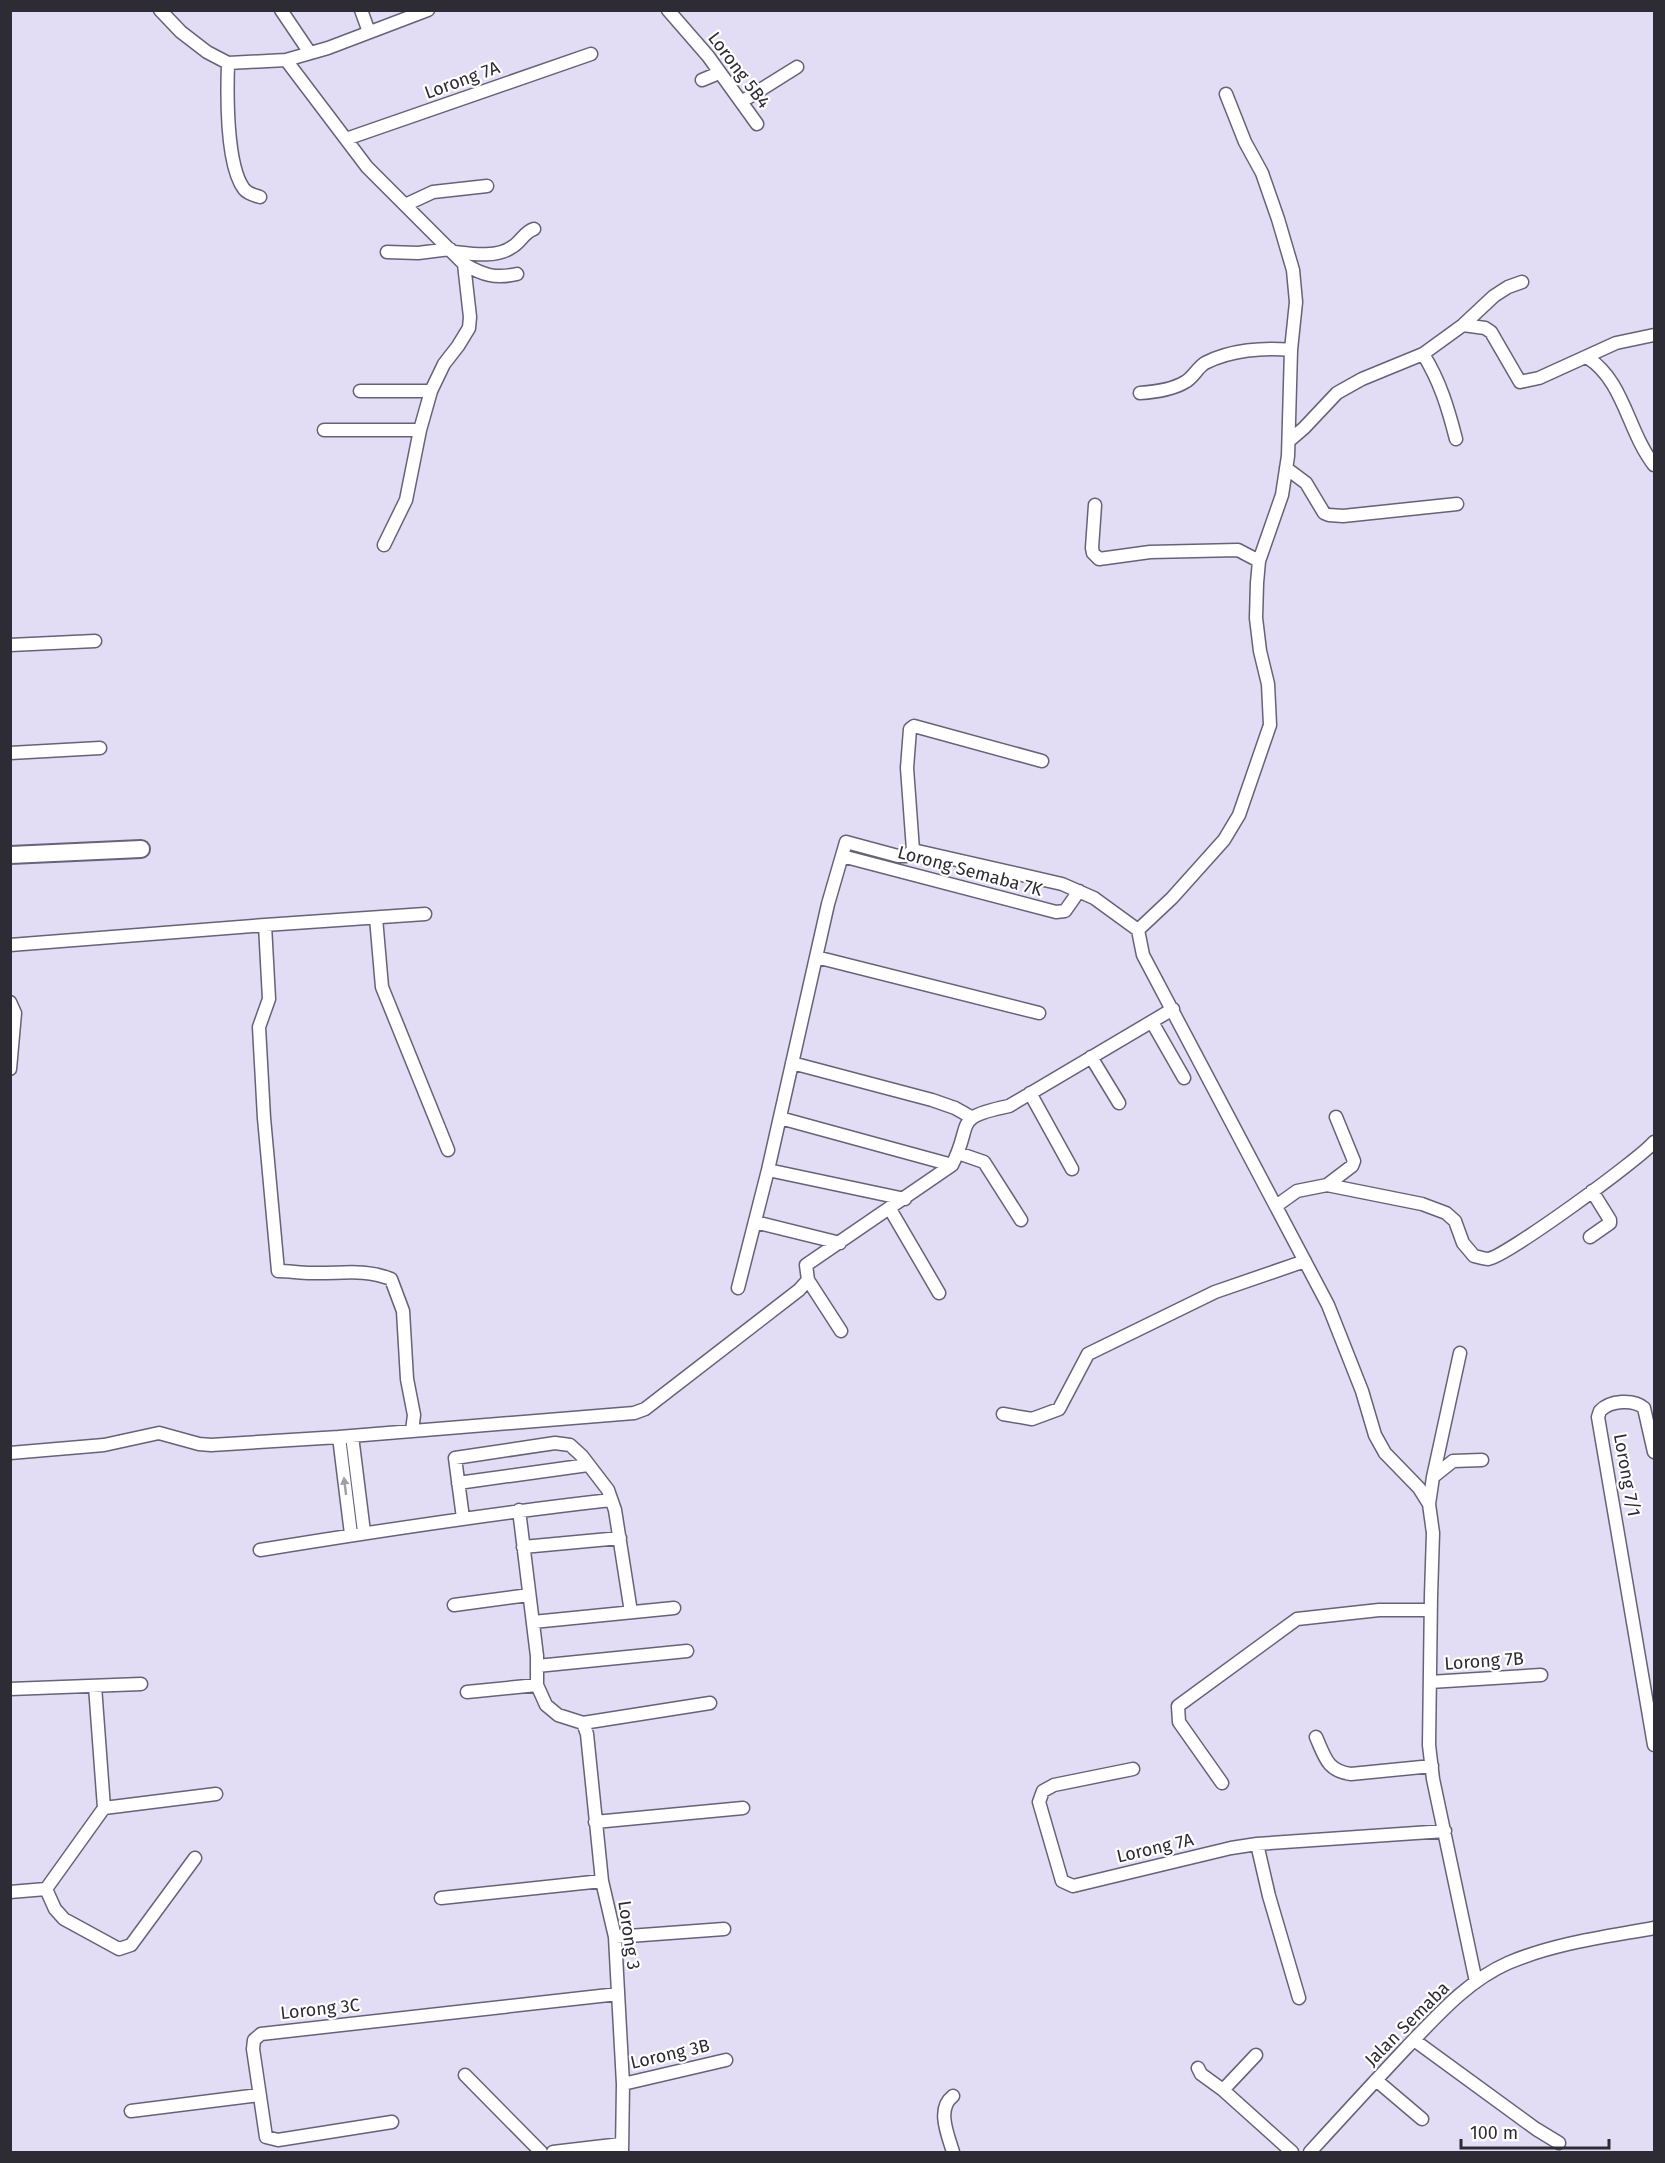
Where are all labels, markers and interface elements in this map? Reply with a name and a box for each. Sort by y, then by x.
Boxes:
street label: Lorong 5B4 [703,27,775,113]
street label: Lorong 7A [421,56,503,104]
street label: Lorong Semaba 7K [895,841,1045,901]
street label: Lorong 7/1 [1609,1432,1645,1518]
one-way arrow [340,1476,350,1495]
street label: Lorong 7B [1444,1647,1525,1675]
street label: Lorong 7A [1114,1828,1196,1868]
street label: Lorong 3 [613,1899,645,1971]
street label: Jalan Semaba [1360,1977,1454,2071]
street label: Lorong 3C [279,1994,361,2024]
street label: Lorong 3B [628,2034,712,2074]
scale bar [1461,2112,1610,2150]
text: 100 m [1470,2122,1518,2144]

